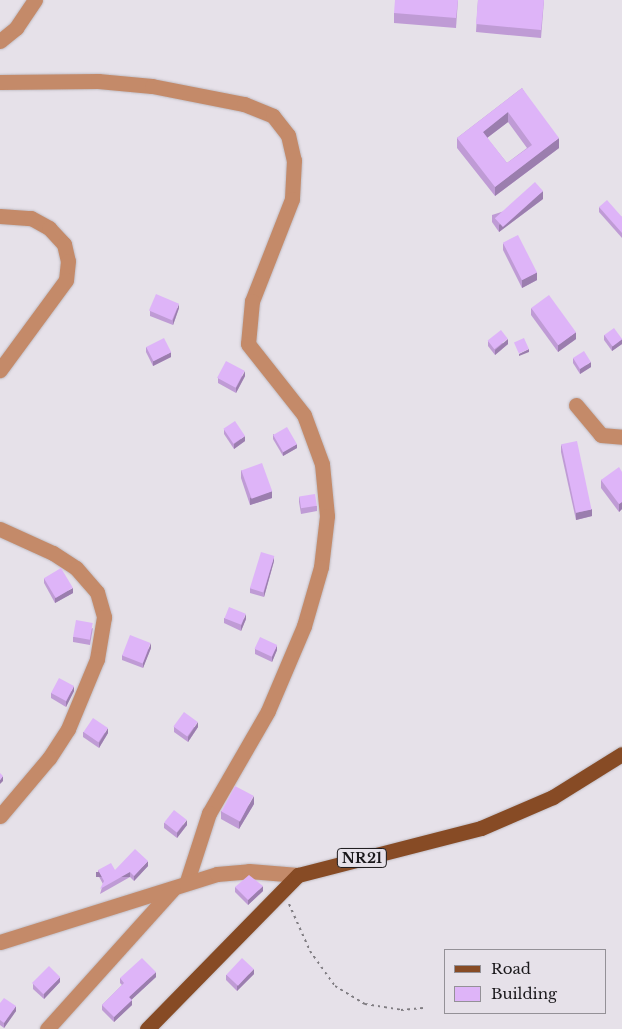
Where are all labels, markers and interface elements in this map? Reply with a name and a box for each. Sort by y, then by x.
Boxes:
road number: NR21 [336,846,388,870]
legend [444,949,607,1014]
text: Road [491,959,531,978]
text: Building [491,984,557,1003]

